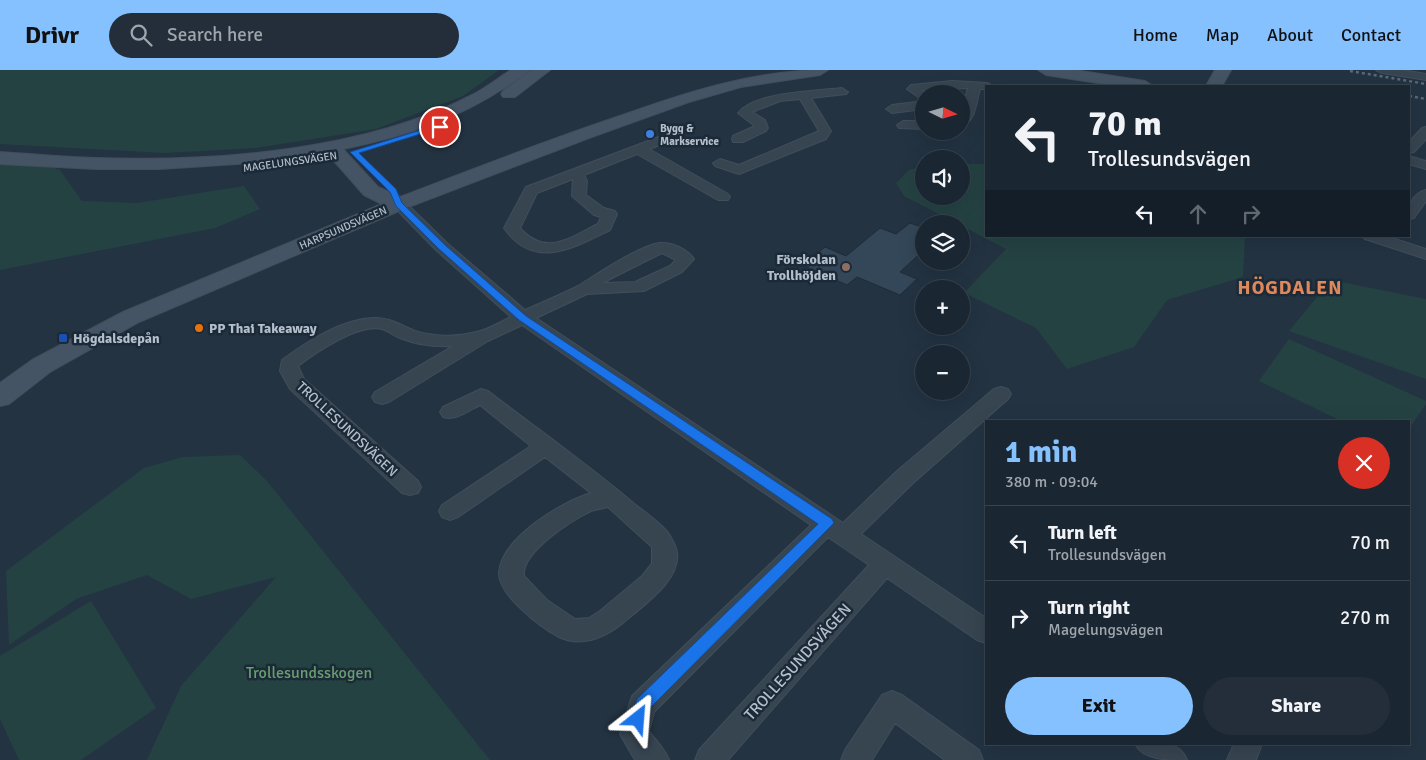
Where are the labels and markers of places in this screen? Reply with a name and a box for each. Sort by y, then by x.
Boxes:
pin [419,106,461,148]
place label: Bygg & Markservice [660,122,719,148]
marker: Bygg & Markservice [644,128,656,140]
place label: Förskolan Trollhöjden [767,251,836,284]
marker: Förskolan Trollhöjden [840,261,852,273]
place label: PP Thai Takeaway [209,320,317,337]
marker: PP Thai Takeaway [193,322,205,334]
place label: Högdalsdepån [73,330,160,347]
marker: Högdalsdepån [57,332,69,344]

